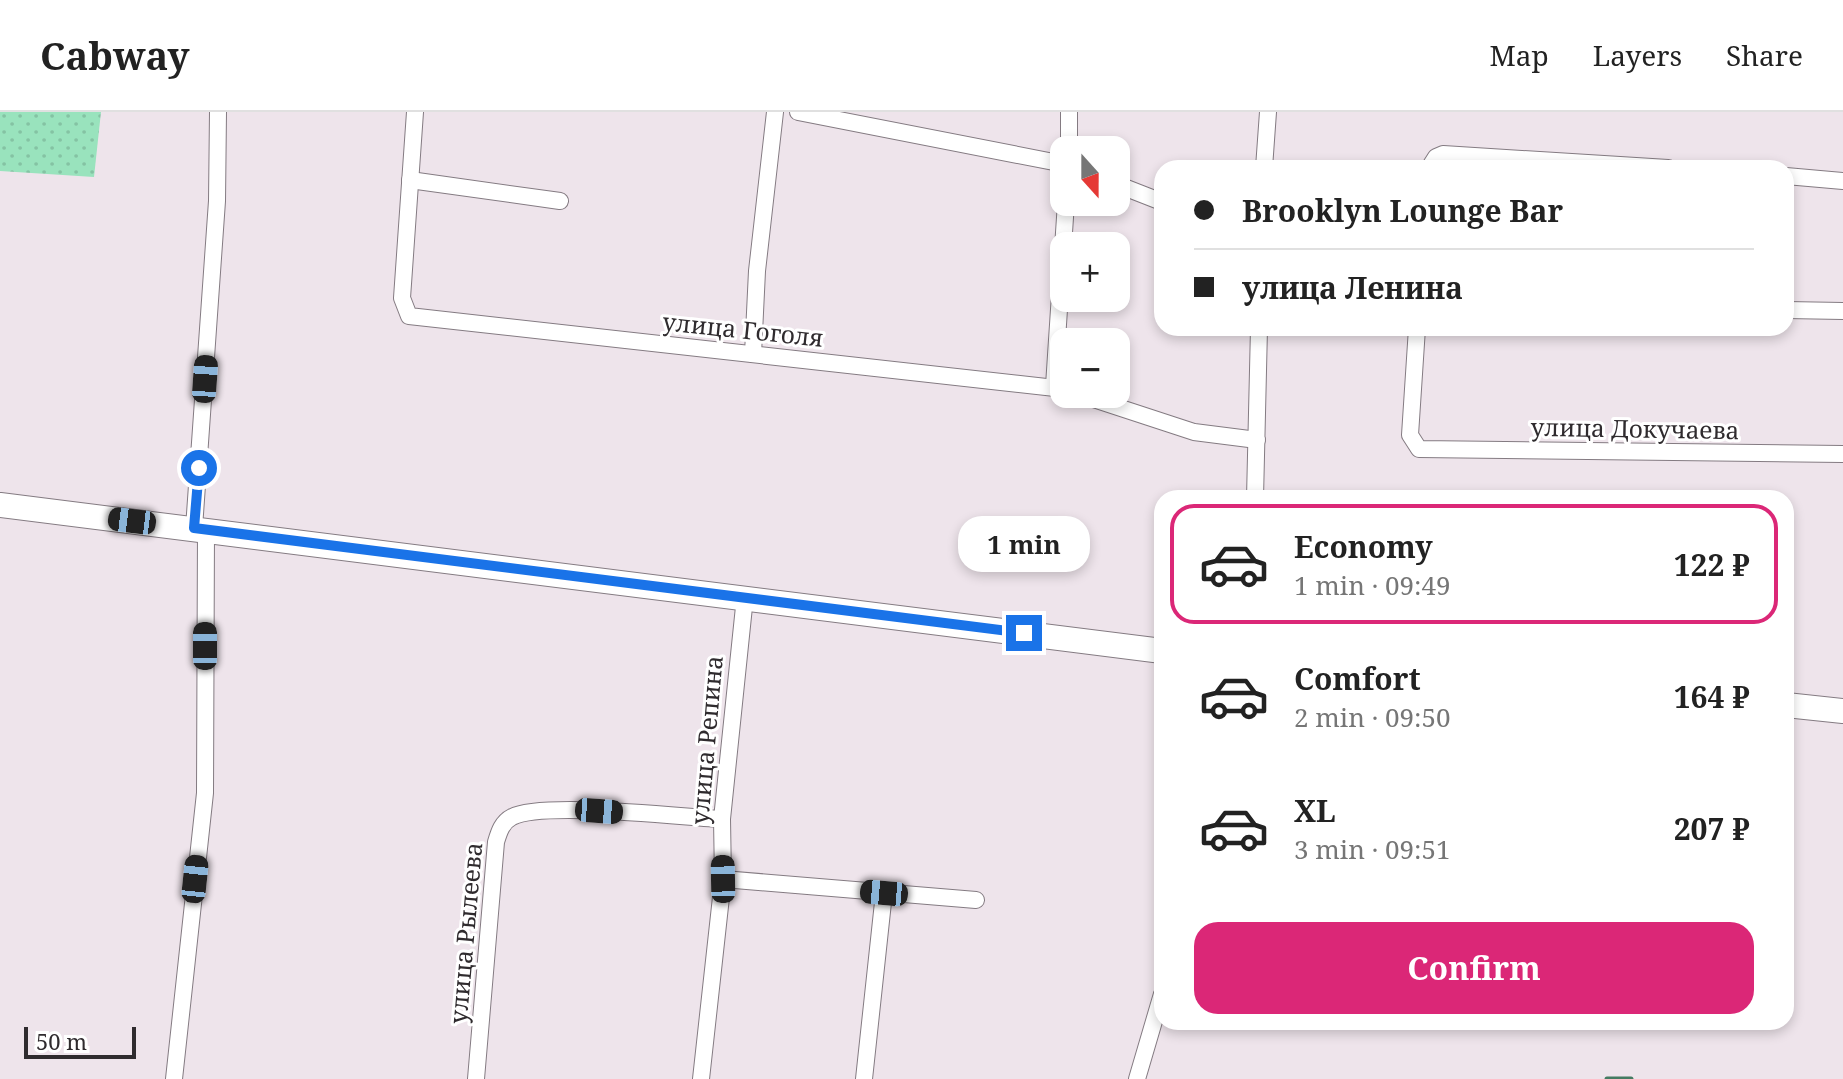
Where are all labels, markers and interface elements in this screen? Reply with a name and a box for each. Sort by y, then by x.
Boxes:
text: Cabway [40,29,189,81]
text: Map [1490,36,1549,74]
text: Layers [1593,36,1682,74]
text: Share [1726,36,1803,74]
north arrow [1050,136,1130,216]
map controls [1050,136,1130,408]
text: Brooklyn Lounge Bar [1242,190,1563,231]
button: + [1050,232,1130,312]
text: улица Ленина [1242,267,1463,308]
street label: улица Гоголя [661,304,825,354]
button: − [1050,328,1130,408]
car [191,354,219,404]
street label: улица Докучаева [1530,410,1740,446]
route start [181,450,217,486]
car [107,506,157,536]
callout: 1 min [958,517,1090,573]
text: 1 min [987,526,1061,562]
text: Economy [1294,526,1433,567]
icon: car [1198,528,1270,600]
text: 122 ₽ [1674,544,1750,585]
text: 1 min · 09:49 [1294,567,1451,603]
route end [1006,615,1042,651]
car [193,622,217,670]
street label: улица Репина [682,654,730,826]
text: Comfort [1294,658,1421,699]
icon: car [1198,660,1270,732]
text: 164 ₽ [1674,676,1750,717]
text: 2 min · 09:50 [1294,699,1451,735]
text: XL [1294,790,1336,831]
icon: car [1198,792,1270,864]
car [574,797,624,825]
text: 207 ₽ [1674,808,1750,849]
text: 3 min · 09:51 [1294,831,1451,867]
street label: улица Рылеева [441,841,489,1025]
car [181,854,209,904]
car [711,855,735,903]
car [859,879,909,907]
button: Confirm [1194,922,1754,1014]
scale bar [24,1023,136,1059]
text: 50 m [36,1026,87,1056]

